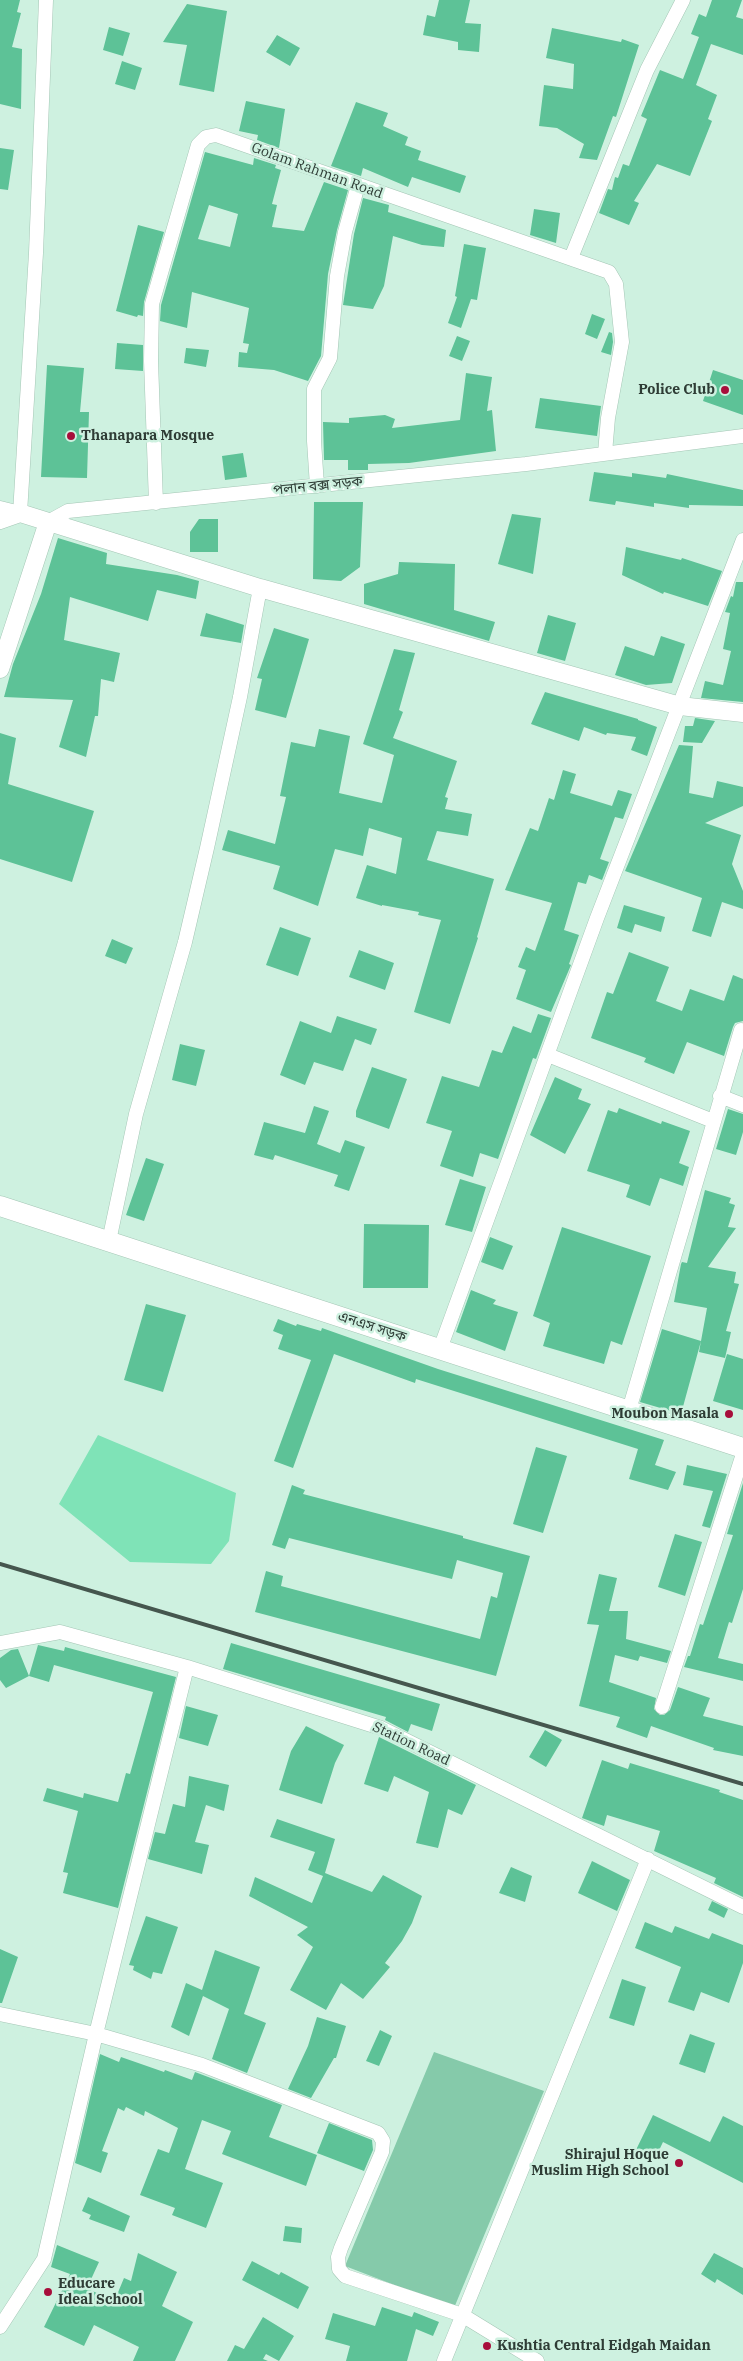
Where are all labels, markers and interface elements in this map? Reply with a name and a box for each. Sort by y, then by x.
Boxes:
street label: Golam Rahman Road [249,139,385,203]
place label: Police Club [638,382,715,398]
marker: Police Club [719,384,731,396]
place label: Thanapara Mosque [81,428,214,444]
marker: Thanapara Mosque [65,430,77,442]
street label: পলান বক্স সড়ক [273,473,363,499]
street label: এনএস সড়ক [336,1308,408,1346]
place label: Moubon Masala [612,1406,719,1422]
marker: Moubon Masala [723,1408,735,1420]
street label: Station Road [370,1719,452,1769]
place label: Shirajul Hoque Muslim High School [531,2147,669,2180]
marker: Shirajul Hoque Muslim High School [673,2157,685,2169]
place label: Educare Ideal School [58,2276,143,2308]
marker: Educare Ideal School [42,2286,54,2298]
place label: Kushtia Central Eidgah Maidan [497,2338,711,2354]
marker: Kushtia Central Eidgah Maidan [481,2340,493,2352]

